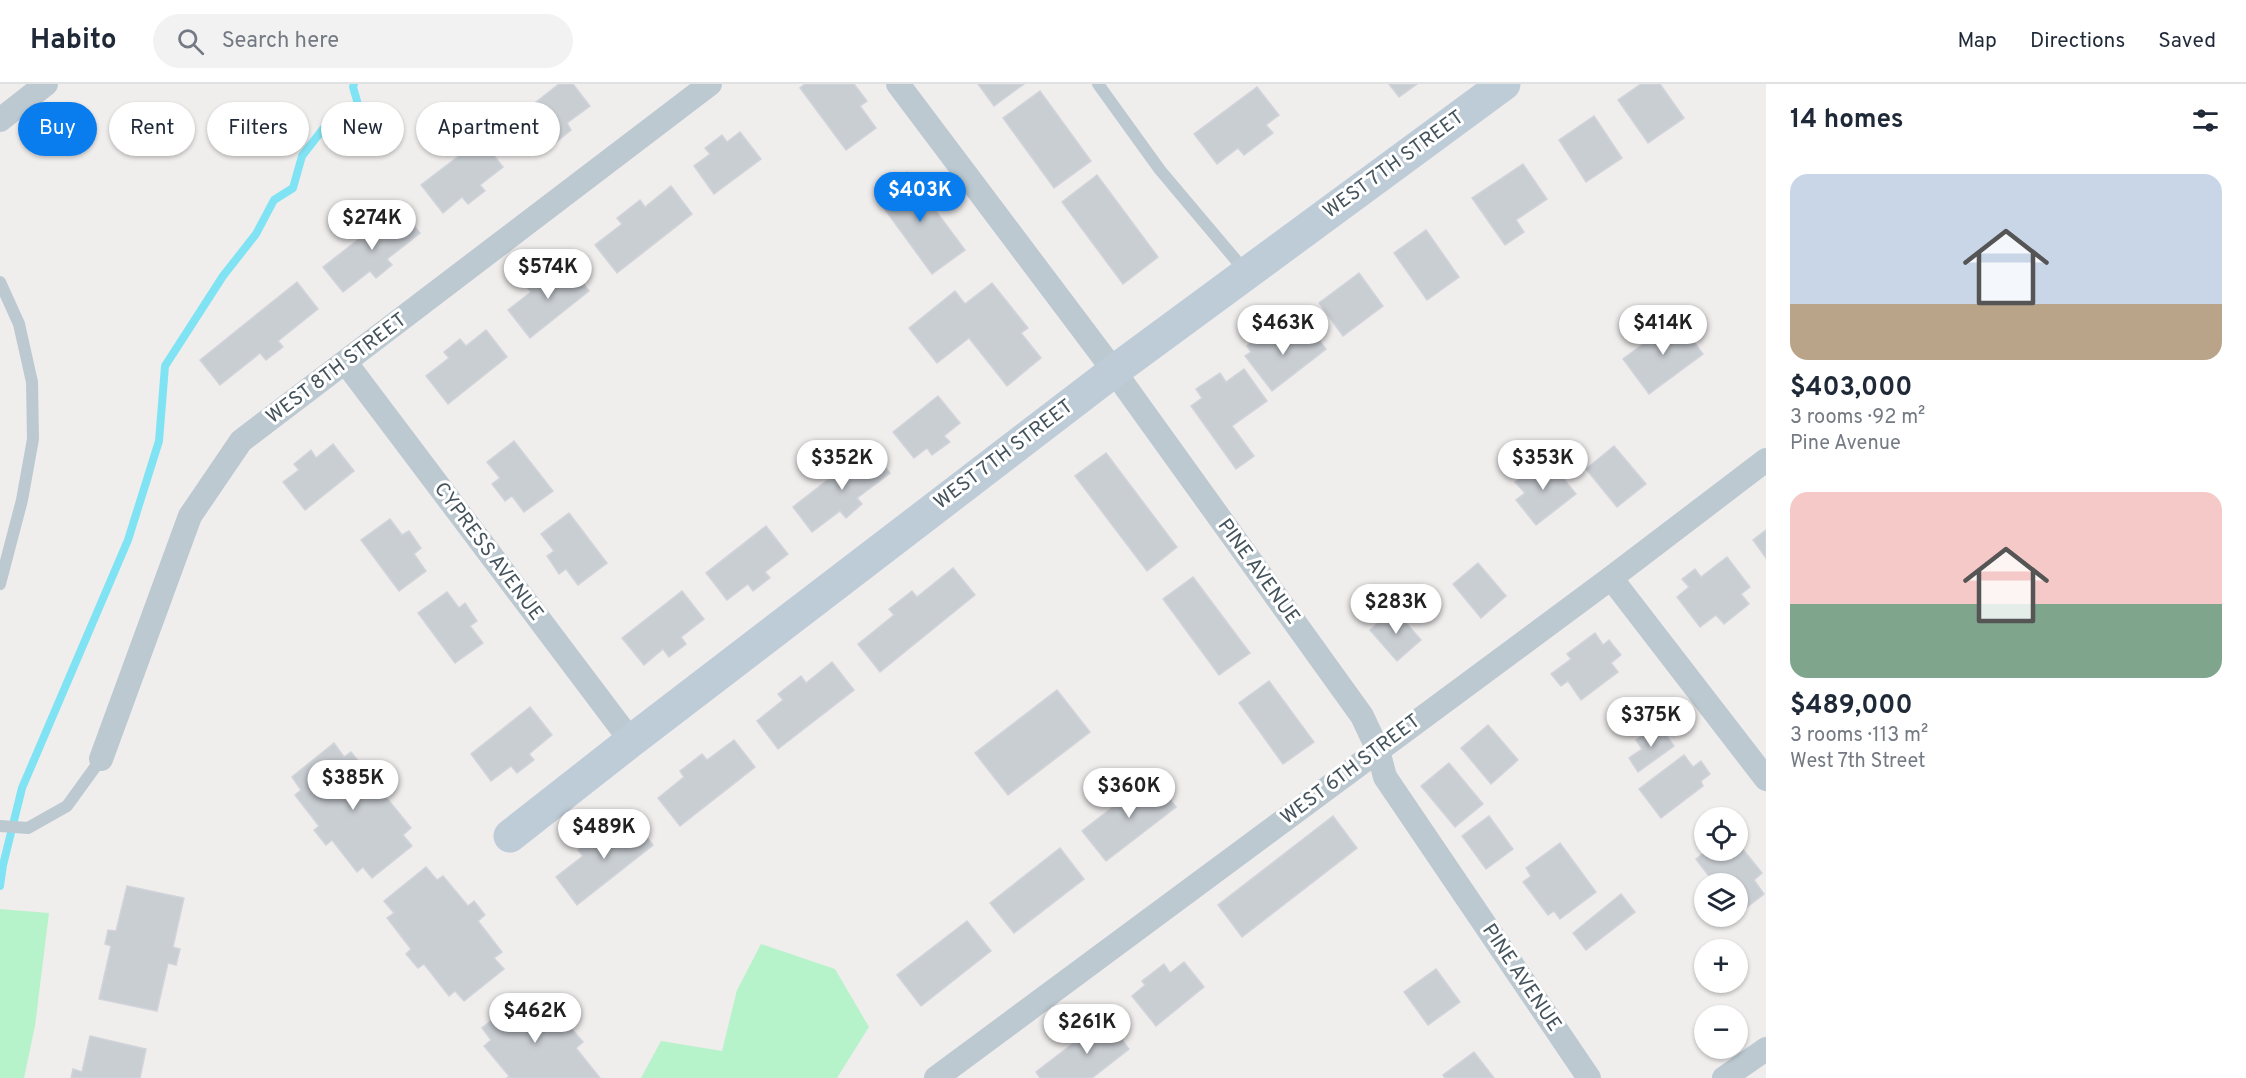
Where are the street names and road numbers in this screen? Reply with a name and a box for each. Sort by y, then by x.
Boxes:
street label: WEST 7TH STREET [1318,105,1470,225]
street label: WEST 8TH STREET [262,308,412,430]
street label: WEST 7TH STREET [929,394,1079,516]
street label: CYPRESS AVENUE [427,478,549,626]
street label: PINE AVENUE [1211,514,1305,630]
street label: WEST 6TH STREET [1276,709,1426,831]
street label: PINE AVENUE [1475,919,1567,1037]

